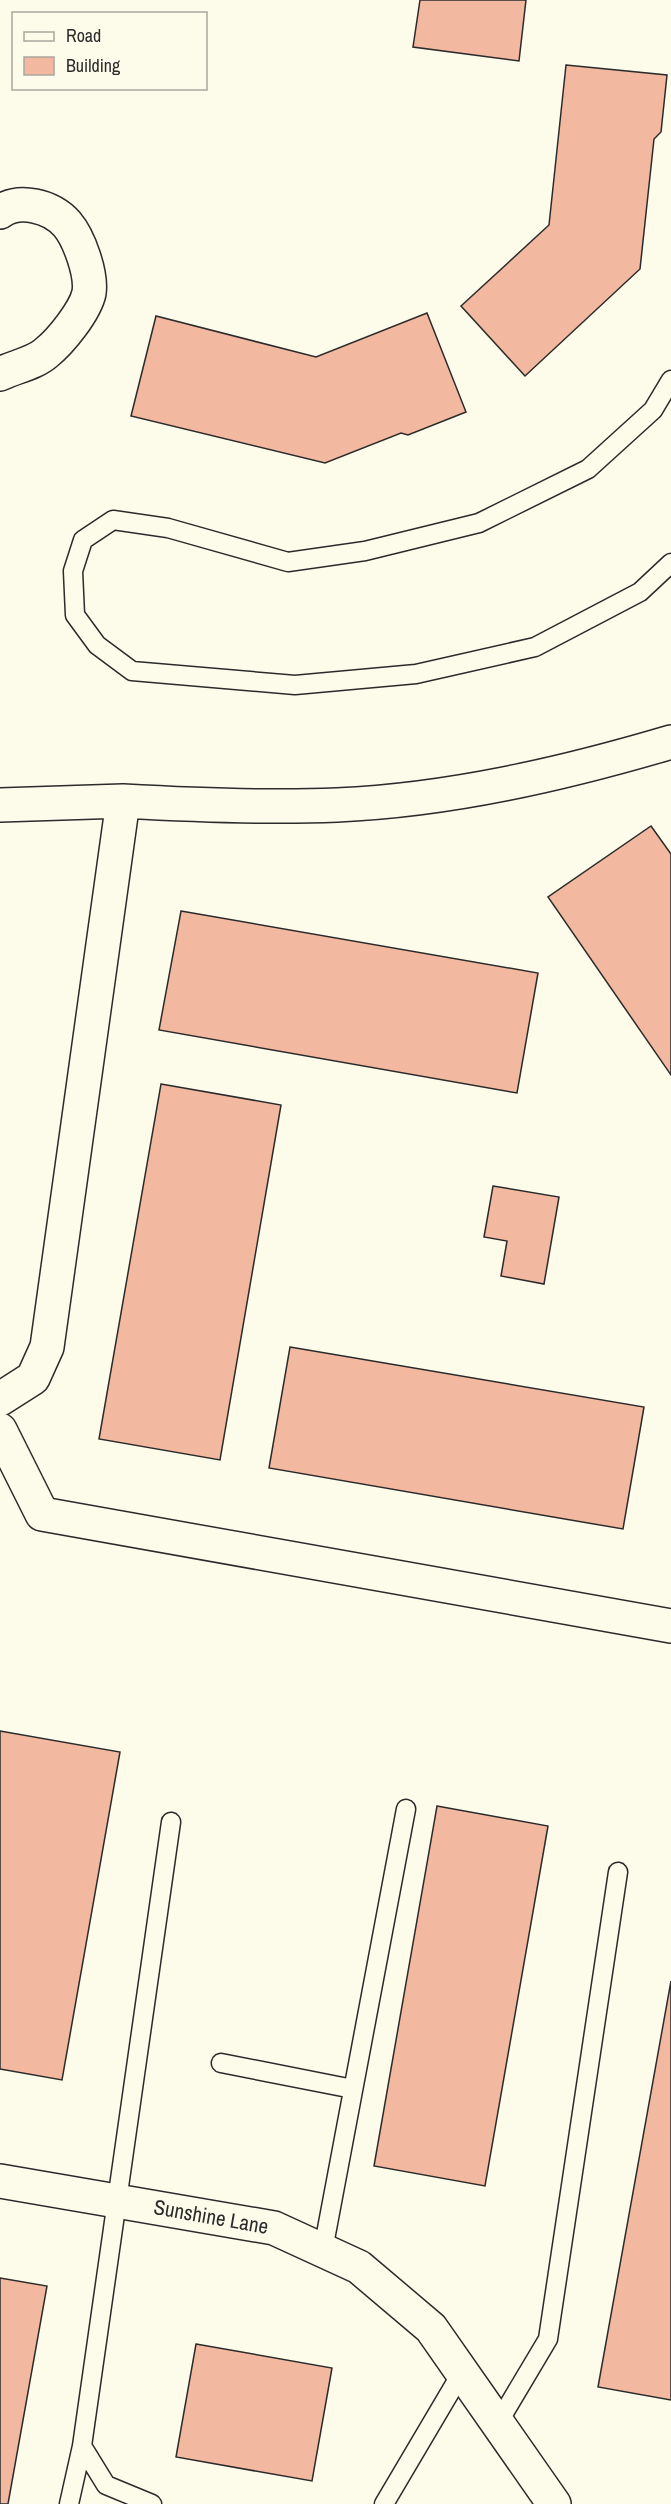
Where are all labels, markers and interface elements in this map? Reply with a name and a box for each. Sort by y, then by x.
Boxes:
legend [12,12,207,90]
text: Road [66,23,101,48]
text: Building [66,53,121,78]
street label: Sunshine Lane [152,2192,271,2241]

